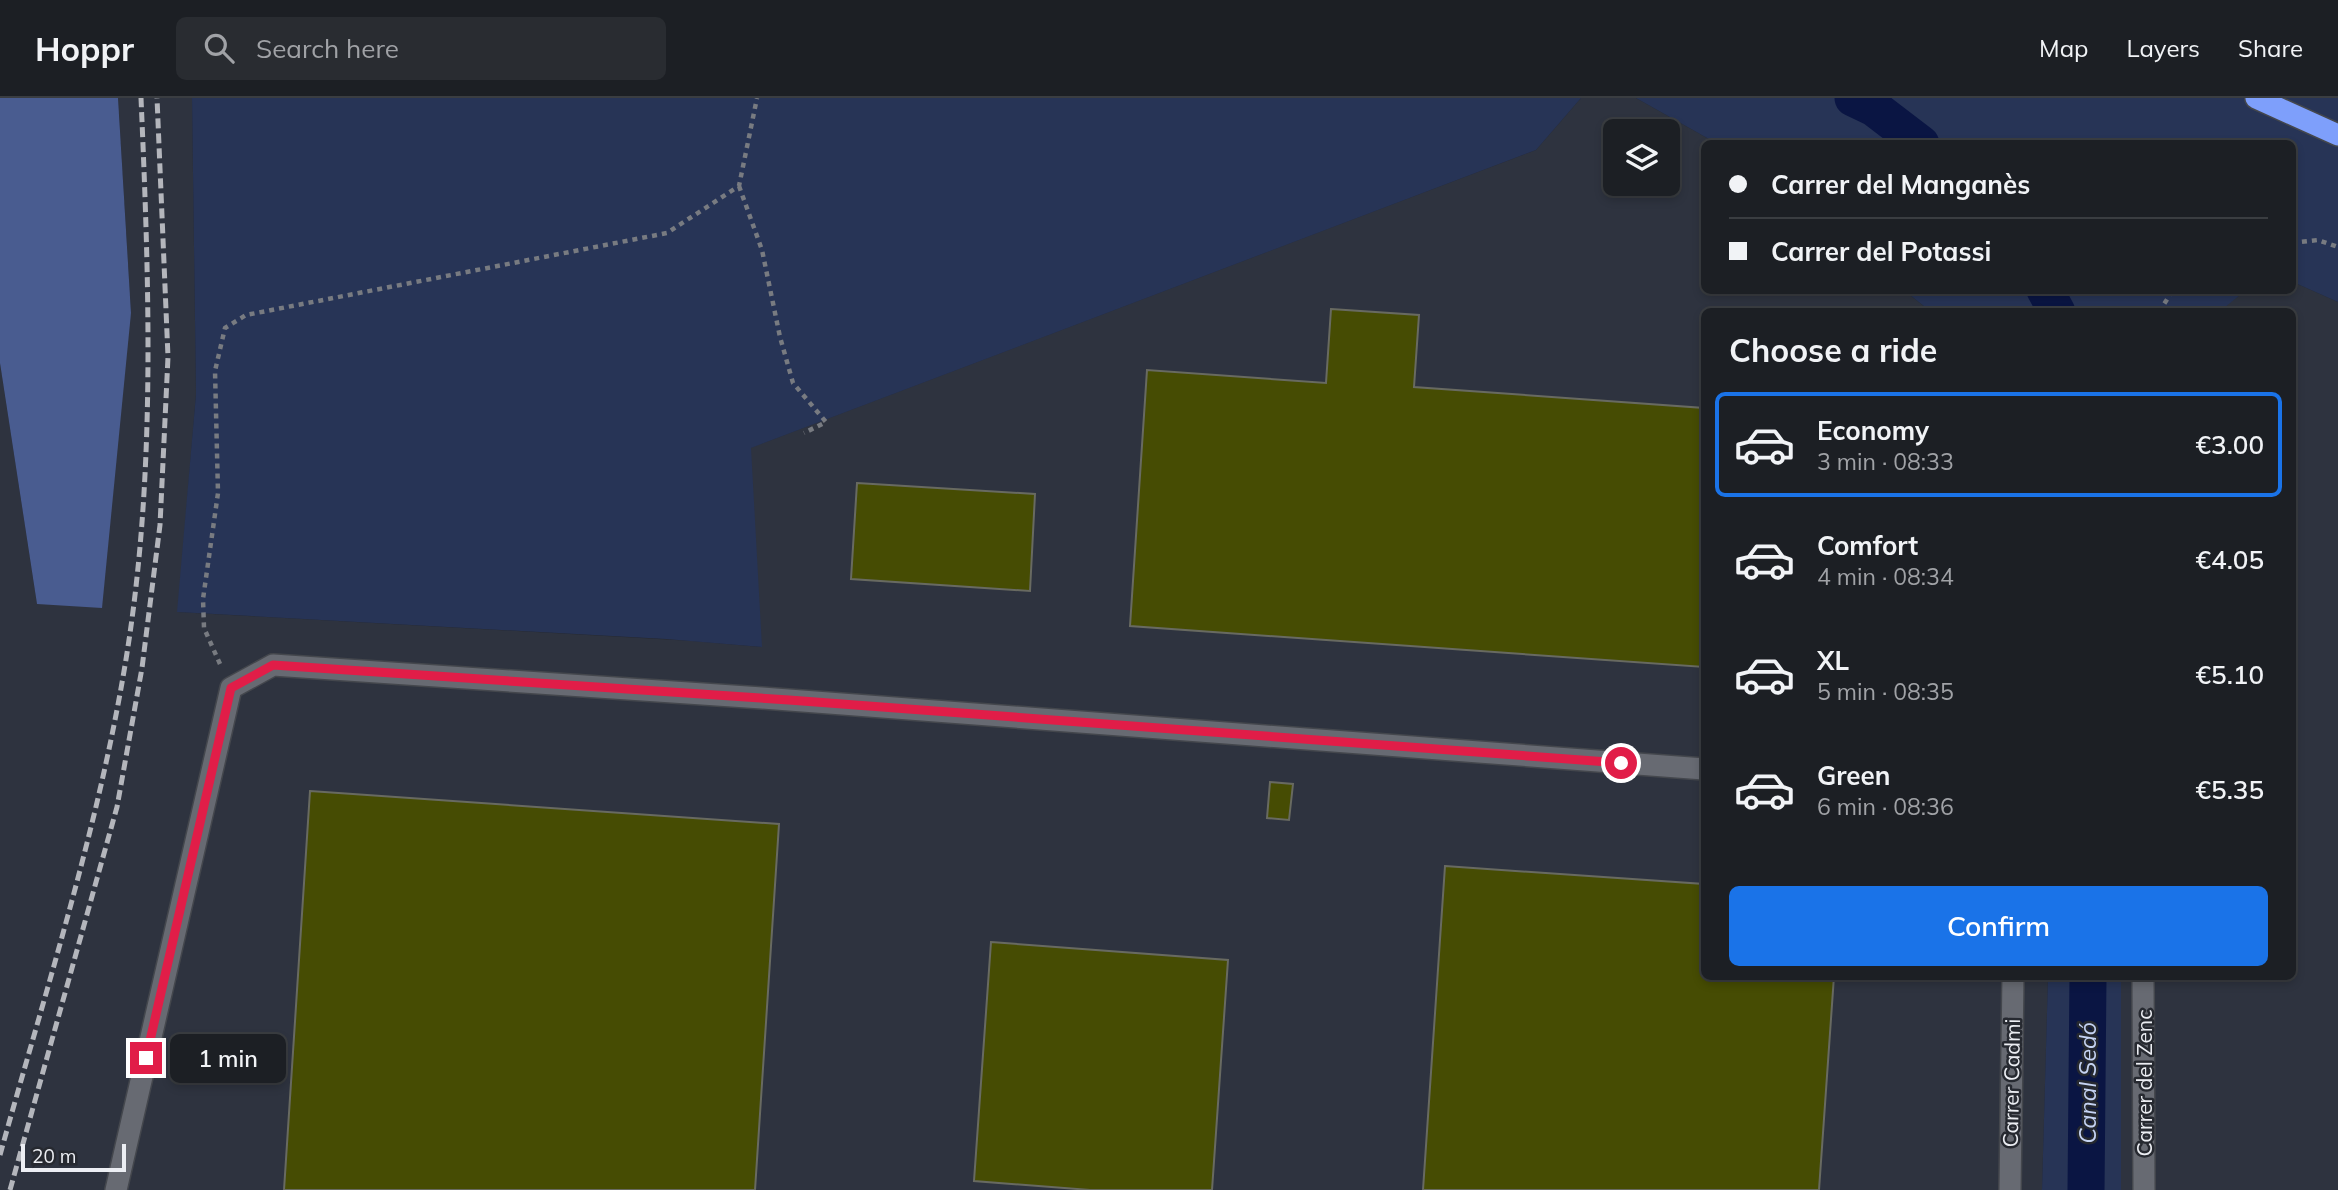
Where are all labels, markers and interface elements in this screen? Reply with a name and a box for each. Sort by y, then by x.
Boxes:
search box [176,17,666,80]
text: Hoppr [35,28,134,69]
icon: search [200,29,238,67]
text: Search here [256,32,399,65]
text: Map [2039,33,2088,63]
text: Layers [2126,33,2200,63]
text: Share [2238,33,2303,63]
map controls [1603,119,1680,196]
button: layers [1603,119,1680,196]
text: Carrer del Manganès [1771,168,2030,201]
text: Carrer del Potassi [1771,235,1991,268]
text: Choose a ride [1729,330,1937,370]
icon: car [1733,413,1796,476]
text: Economy [1817,414,1929,447]
text: €3.00 [2195,428,2264,461]
text: 3 min · 08:33 [1817,447,1954,476]
icon: car [1733,528,1796,591]
text: Comfort [1817,529,1918,562]
text: €4.05 [2195,543,2264,576]
text: 4 min · 08:34 [1817,562,1954,591]
icon: car [1733,643,1796,706]
text: XL [1817,644,1849,677]
text: €5.10 [2195,658,2264,691]
text: 5 min · 08:35 [1817,677,1954,706]
route start [1605,747,1637,779]
icon: car [1733,758,1796,821]
text: Green [1817,759,1890,792]
text: €5.35 [2195,773,2264,806]
text: 6 min · 08:36 [1817,792,1954,821]
button: Confirm [1729,886,2268,966]
street label: Carrer del Zenc [2131,1009,2157,1157]
street label: Carrer Cadmi [1997,1018,2025,1148]
water label: Canal Sedó [2073,1022,2102,1144]
callout: 1 min [170,1034,286,1082]
route end [130,1042,162,1074]
text: 1 min [198,1044,258,1073]
scale bar [21,1141,126,1173]
text: 20 m [32,1144,76,1168]

